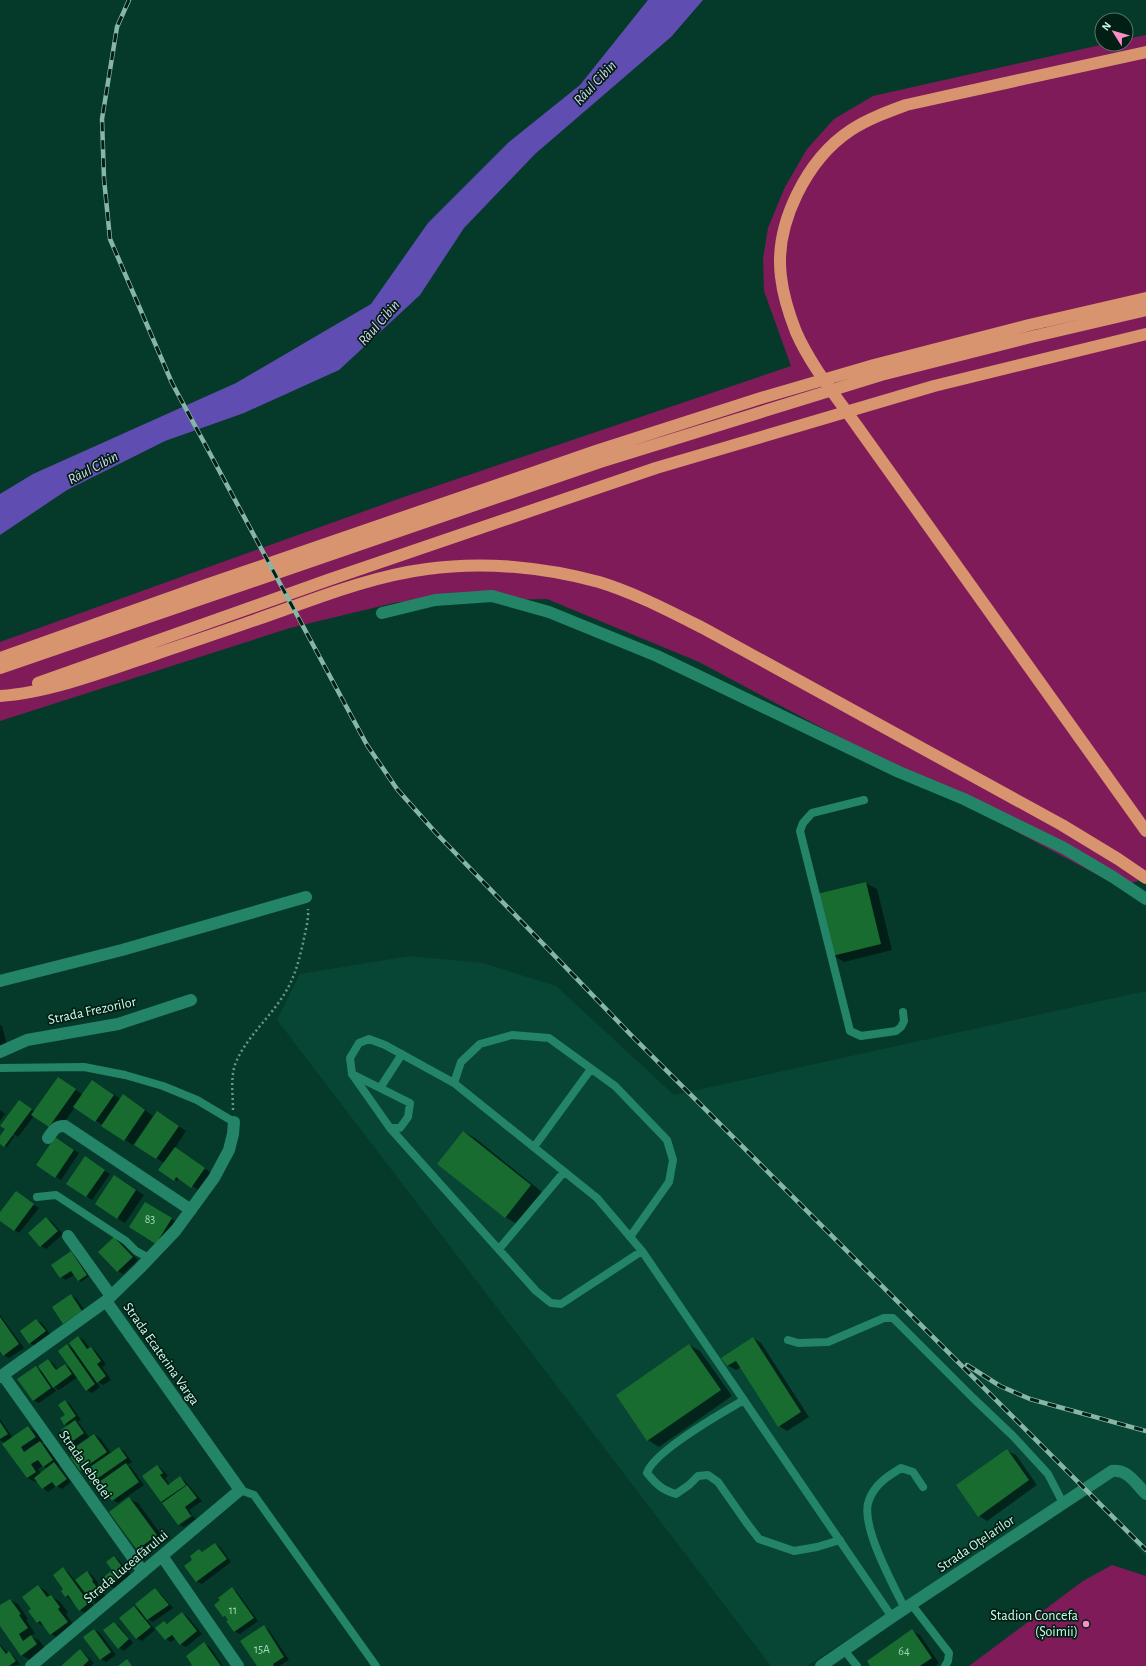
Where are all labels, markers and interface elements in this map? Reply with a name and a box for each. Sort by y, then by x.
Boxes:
north arrow [1094,12,1134,52]
text: N [1100,20,1113,33]
water label: Râul Cibin [571,58,619,108]
water label: Râul Cibin [355,297,403,349]
water label: Râul Cibin [65,449,121,487]
street label: Strada Frezorilor [47,995,138,1027]
house number: 83 [145,1213,155,1225]
street label: Strada Ecaterina Varga [120,1300,202,1408]
street label: Strada Lebedei [56,1428,114,1502]
street label: Strada Oțelarilor [935,1513,1018,1576]
street label: Strada Luceafărului [81,1528,171,1606]
house number: 11 [229,1604,237,1616]
place label: Stadion Concefa (Șoimii) [990,1609,1079,1640]
marker: Stadion Concefa (Șoimii) [1081,1619,1091,1629]
house number: 15A [254,1643,270,1655]
house number: 64 [898,1645,910,1657]

